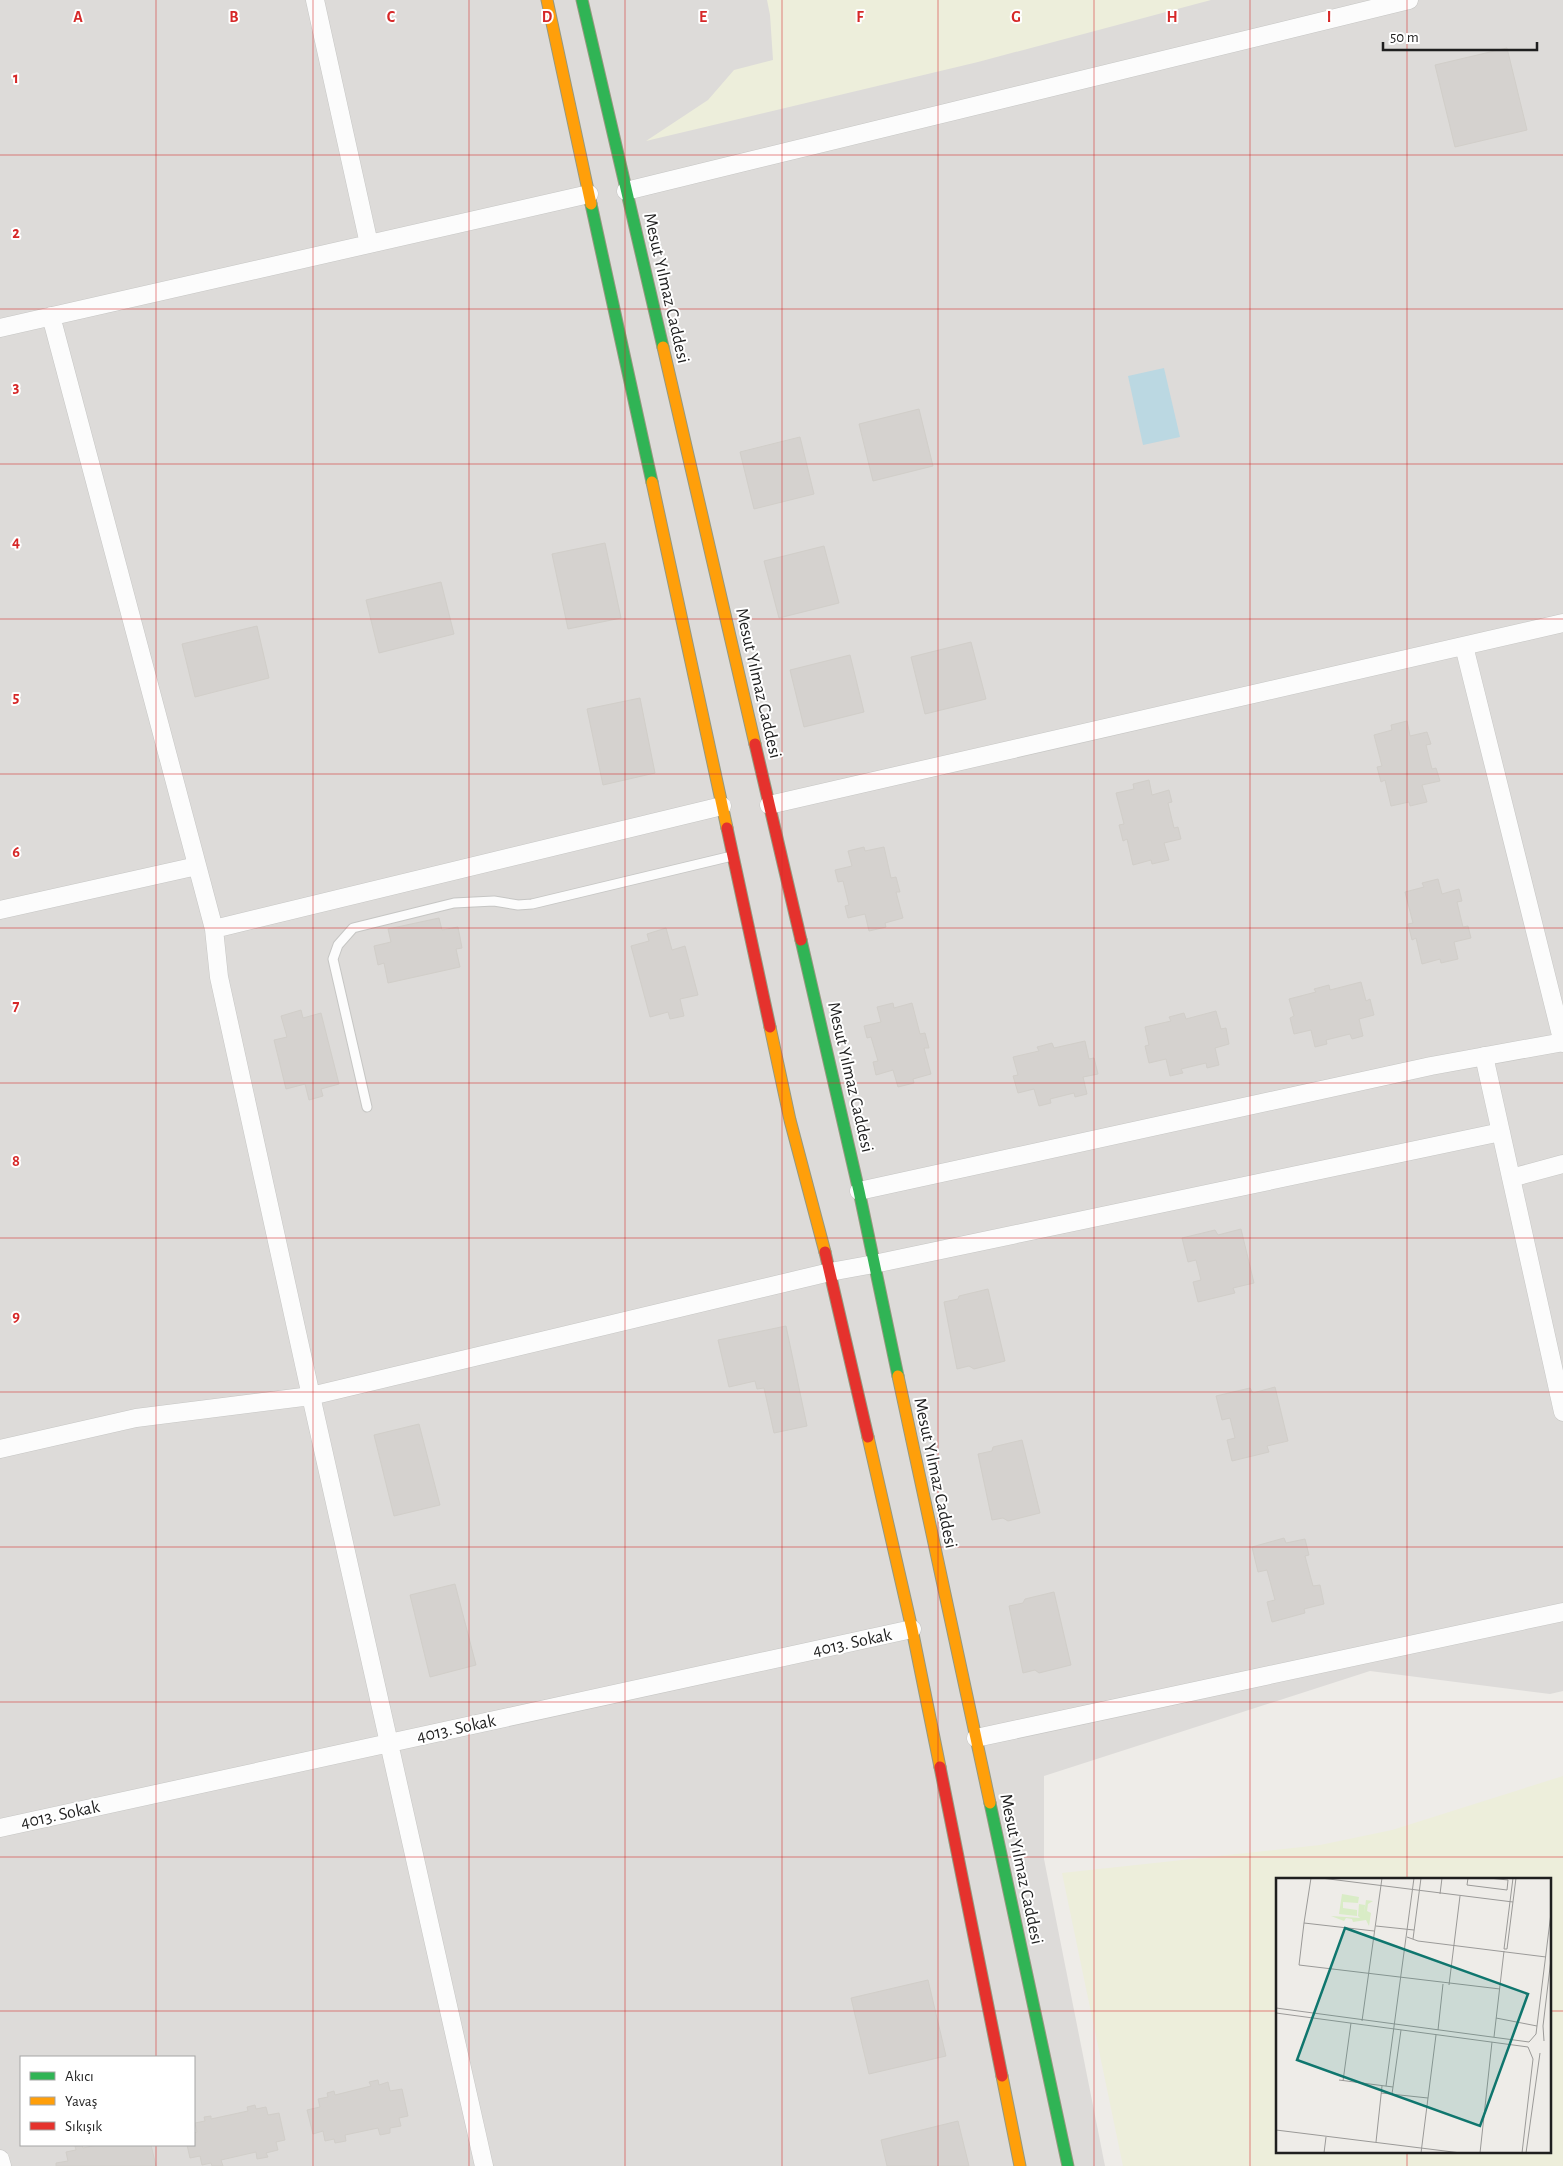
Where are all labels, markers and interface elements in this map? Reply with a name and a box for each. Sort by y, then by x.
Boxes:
text: A [73,9,83,25]
text: B [229,9,239,25]
text: C [387,9,396,25]
text: D [542,9,553,25]
text: E [699,9,707,25]
text: F [856,9,864,25]
text: G [1011,9,1021,25]
text: H [1166,9,1178,25]
text: I [1327,9,1331,25]
scale bar [1383,20,1537,52]
text: 50 m [1390,30,1419,45]
text: 1 [13,70,19,86]
street label: Mesut Yılmaz Caddesi [640,211,692,365]
text: 2 [12,225,20,241]
text: 3 [13,379,20,395]
text: 4 [12,534,20,550]
street label: Mesut Yılmaz Caddesi [732,606,784,760]
text: 5 [13,689,20,705]
text: 6 [12,844,20,860]
text: 7 [13,998,20,1014]
street label: Mesut Yılmaz Caddesi [824,1000,876,1154]
text: 8 [12,1153,20,1169]
text: 9 [12,1308,20,1324]
street label: Mesut Yılmaz Caddesi [910,1396,960,1550]
street label: 4013. Sokak [811,1626,894,1660]
street label: 4013. Sokak [415,1712,498,1746]
street label: Mesut Yılmaz Caddesi [996,1792,1046,1946]
street label: 4013. Sokak [19,1798,102,1832]
inset map [1276,1878,1550,2154]
legend [20,2056,195,2146]
text: Akıcı [65,2069,94,2084]
text: Yavaş [65,2094,97,2109]
text: Sıkışık [65,2119,102,2134]

